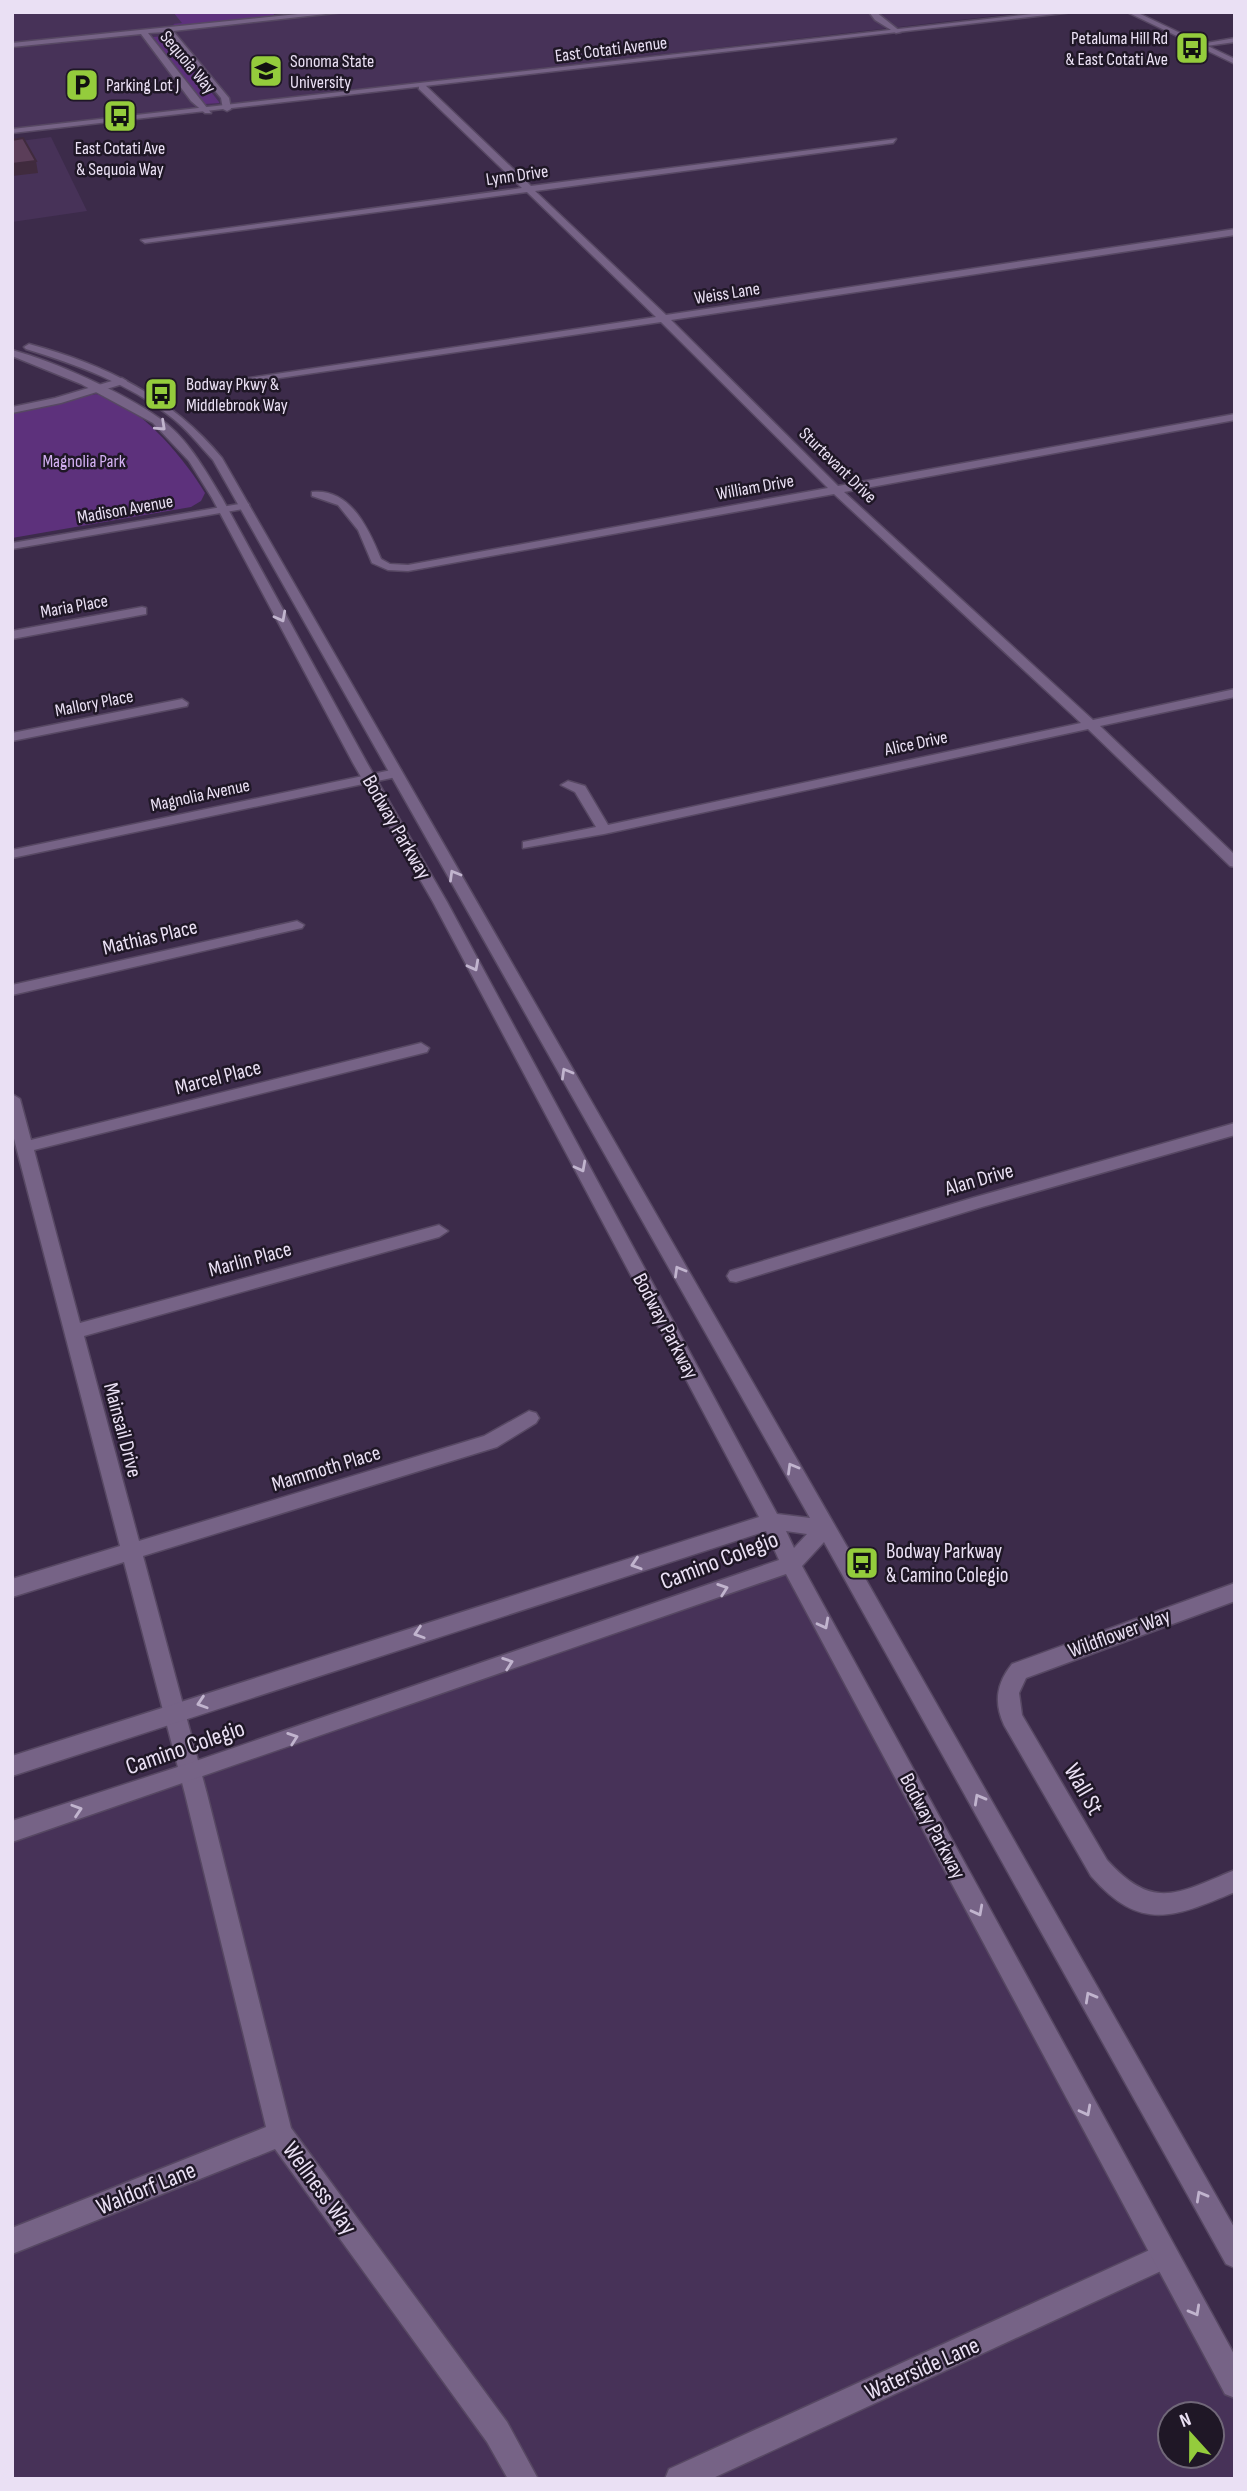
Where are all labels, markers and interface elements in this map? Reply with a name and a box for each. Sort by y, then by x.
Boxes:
street label: Sequoia Way [155,27,220,98]
place label: Petaluma Hill Rd & East Cotati Ave [1066,28,1168,70]
bus stop icon: Petaluma Hill Rd & East Cotati Ave [1173,29,1211,67]
street label: East Cotati Avenue [554,32,668,67]
place label: Sonoma State University [290,51,374,93]
school or university icon: Sonoma State University [247,52,285,90]
parking icon: Parking Lot J [63,66,101,104]
place label: Parking Lot J [106,75,179,96]
bus stop icon: East Cotati Ave & Sequoia Way [101,97,139,135]
place label: East Cotati Ave & Sequoia Way [75,138,165,180]
street label: Lynn Drive [484,161,550,190]
street label: Weiss Lane [693,278,761,309]
place label: Bodway Pkwy & Middlebrook Way [186,374,288,416]
bus stop icon: Bodway Pkwy & Middlebrook Way [142,375,180,413]
one-way arrow [153,417,166,430]
street label: Sturtevant Drive [794,423,881,508]
park label: Magnolia Park [42,451,126,472]
street label: William Drive [715,470,795,505]
street label: Madison Avenue [76,491,175,528]
street label: Maria Place [39,590,109,623]
one-way arrow [273,610,286,622]
street label: Mallory Place [53,686,135,721]
street label: Alice Drive [882,727,949,761]
street label: Bodway Parkway [357,771,436,884]
street label: Magnolia Avenue [149,775,252,816]
one-way arrow [449,870,462,883]
street label: Mathias Place [100,914,200,961]
one-way arrow [466,959,479,971]
street label: Marcel Place [172,1055,264,1100]
one-way arrow [561,1068,574,1080]
street label: Alan Drive [941,1158,1016,1201]
one-way arrow [573,1160,587,1172]
street label: Marlin Place [206,1236,294,1283]
one-way arrow [674,1265,687,1278]
street label: Bodway Parkway [627,1269,704,1383]
street label: Mainsail Drive [98,1380,147,1480]
street label: Mammoth Place [269,1440,384,1497]
one-way arrow [787,1463,800,1476]
street label: Camino Colegio [656,1525,782,1596]
place label: Bodway Parkway & Camino Colegio [886,1539,1008,1588]
bus stop icon: Bodway Parkway & Camino Colegio [843,1544,881,1582]
one-way arrow [630,1556,642,1570]
one-way arrow [716,1583,728,1597]
street label: Wildflower Way [1065,1603,1174,1663]
one-way arrow [816,1617,829,1629]
one-way arrow [413,1625,425,1640]
one-way arrow [501,1657,513,1671]
one-way arrow [197,1695,209,1709]
street label: Camino Colegio [122,1714,248,1781]
one-way arrow [286,1732,298,1746]
street label: Wall St [1057,1758,1110,1820]
street label: Bodway Parkway [894,1769,971,1883]
one-way arrow [974,1793,987,1806]
one-way arrow [71,1804,83,1819]
one-way arrow [970,1904,984,1916]
one-way arrow [1085,1992,1098,2004]
one-way arrow [1078,2104,1092,2116]
street label: Wellness Way [276,2136,363,2240]
street label: Waldorf Lane [92,2155,200,2222]
one-way arrow [1196,2190,1209,2203]
one-way arrow [1187,2303,1200,2316]
street label: Waterside Lane [861,2330,984,2407]
north arrow [1156,2400,1226,2470]
text: N [1177,2408,1194,2433]

